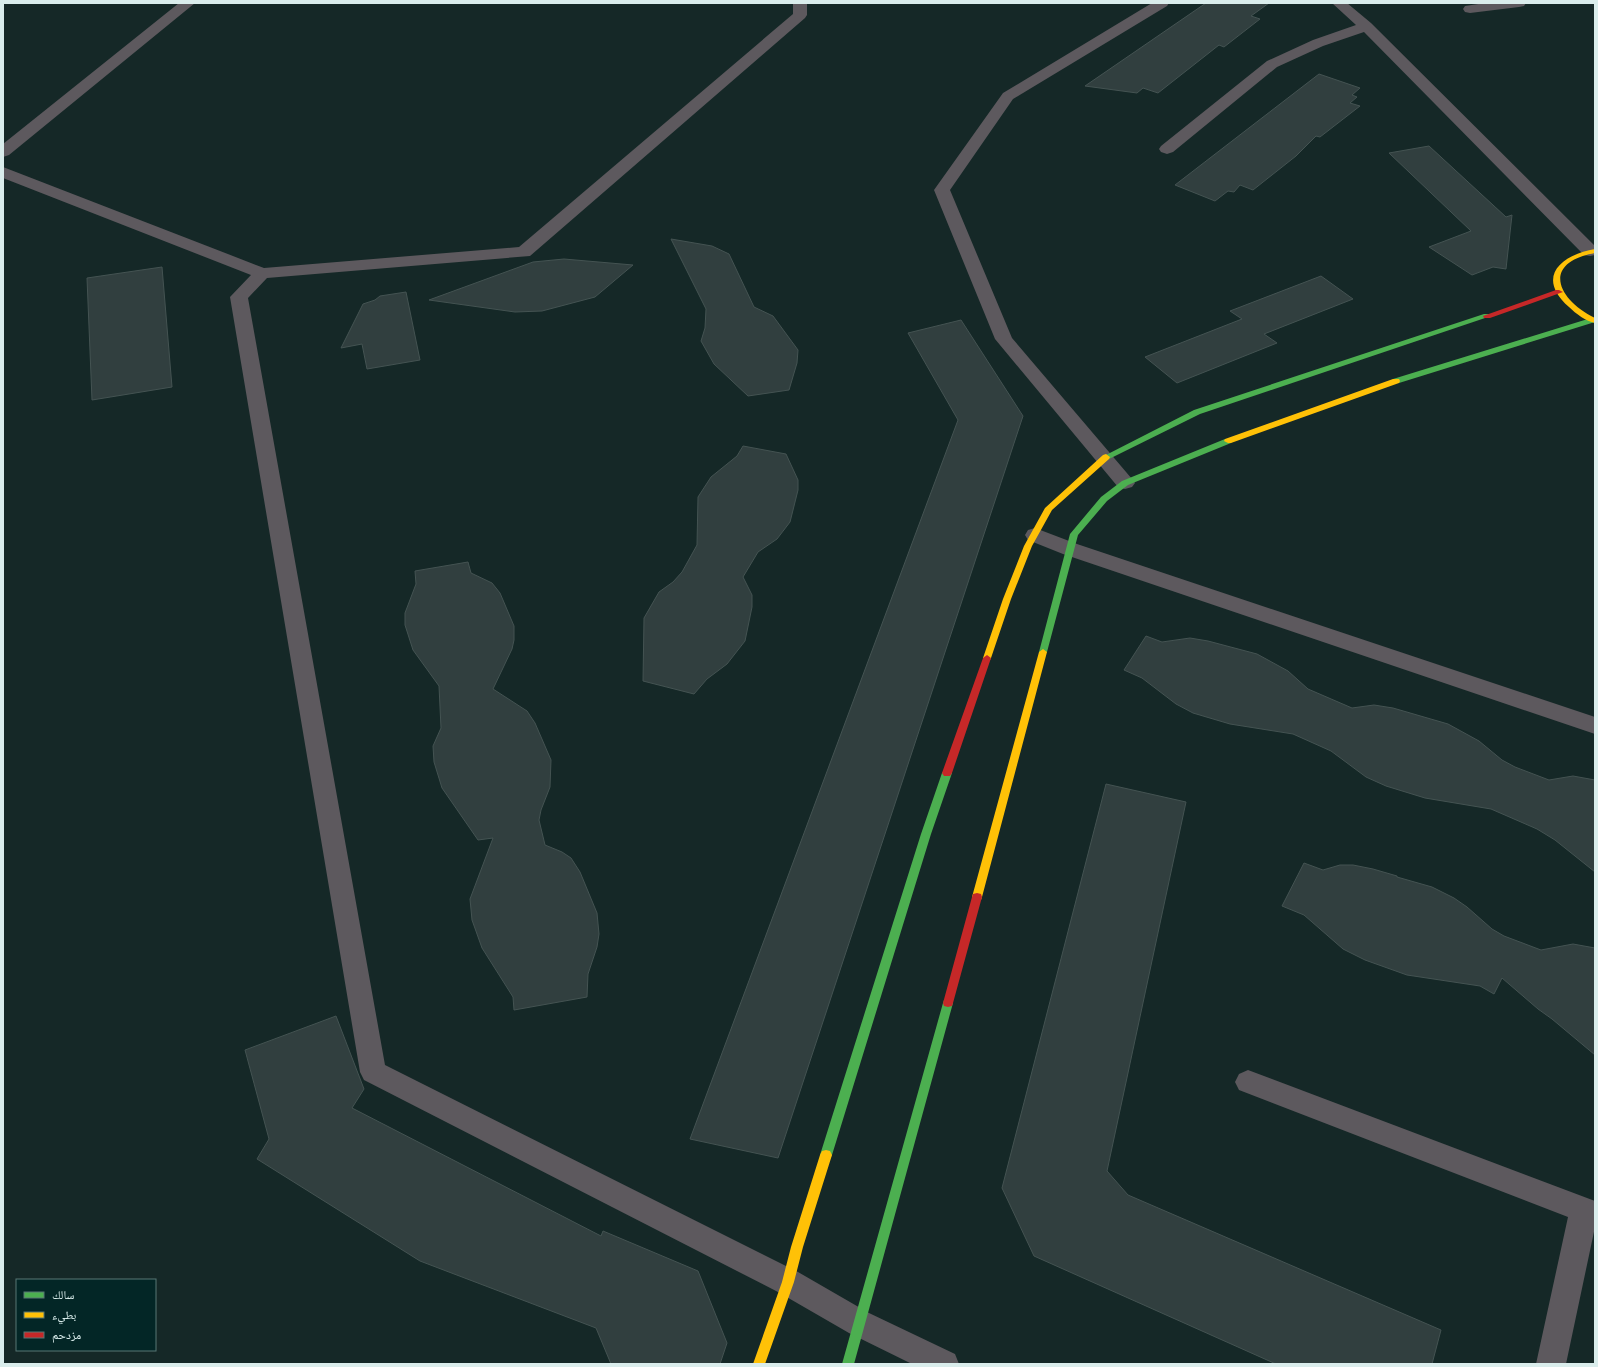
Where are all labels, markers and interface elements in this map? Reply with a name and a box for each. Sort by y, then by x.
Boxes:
legend [16,1279,156,1351]
text: سالك [52,1287,74,1302]
text: بطيء [52,1307,76,1325]
text: مزدحم [52,1327,81,1343]

